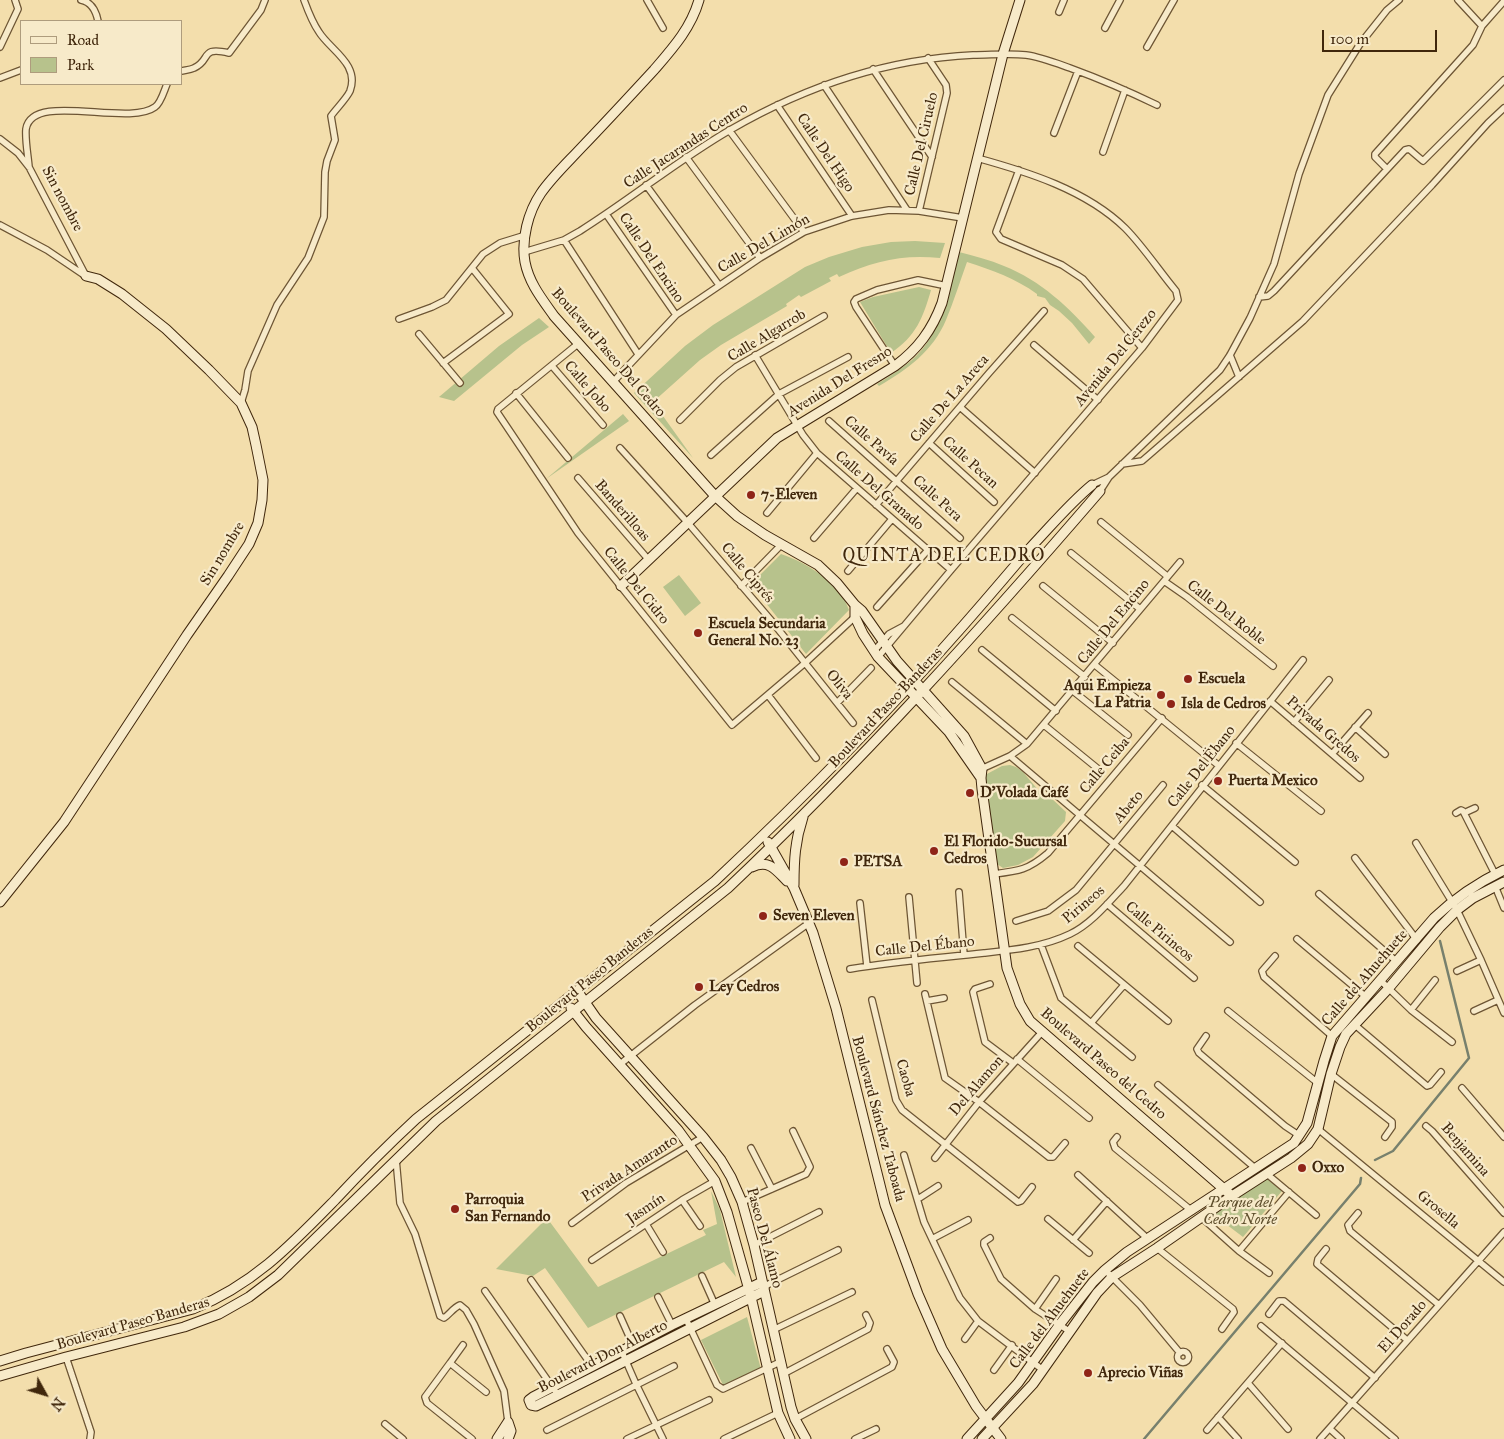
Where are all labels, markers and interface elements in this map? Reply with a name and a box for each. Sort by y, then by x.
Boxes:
legend [20,20,182,85]
scale bar [1324,20,1439,52]
text: 100 m [1330,30,1369,48]
text: Road [67,31,99,49]
text: Park [67,56,94,74]
street label: Calle Del Ciruelo [901,91,943,197]
street label: Calle Jacarandas Centro [621,99,751,193]
street label: Calle Del Higo [792,110,858,196]
street label: Sin nombre [37,163,87,235]
street label: Calle Del Encino [614,210,688,306]
street label: Calle Del Limón [715,210,813,278]
street label: Boulevard Paseo Del Cedro [547,285,669,421]
street label: Calle Algarrob [725,306,809,366]
street label: Avenida Del Cerezo [1071,306,1161,410]
street label: Avenida Del Fresno [784,343,896,421]
street label: Calle De La Areca [907,351,993,447]
street label: Calle Jobo [560,358,614,416]
street label: Calle Pavía [840,412,902,470]
street label: Calle Pecan [938,433,1002,493]
street label: Calle Del Granado [831,447,927,535]
street label: Calle Pera [908,472,966,526]
street label: Banderilloas [590,477,654,545]
place label: 7-Eleven [761,486,817,504]
marker: 7-Eleven [745,489,757,501]
street label: Sin nombre [197,519,249,589]
street label: Calle Ciprés [717,539,777,607]
street label: Calle Del Cidro [599,544,673,628]
district label: QUINTA DEL CEDRO [841,546,1047,568]
street label: Calle Del Encino [1074,576,1154,668]
street label: Calle Del Roble [1183,577,1269,649]
place label: Escuela Secundaria General No. 23 [708,615,826,650]
marker: Escuela Secundaria General No. 23 [692,627,704,639]
street label: Boulevard Paseo Banderas [825,644,947,772]
street label: Oliva [822,667,856,703]
place label: Escuela [1198,670,1245,688]
marker: Escuela [1182,673,1194,685]
place label: Aqui Empieza La Patria [1064,677,1151,712]
marker: Aqui Empieza La Patria [1155,689,1167,701]
street label: Privada Gredos [1282,693,1364,767]
place label: Isla de Cedros [1181,695,1266,713]
marker: Isla de Cedros [1165,698,1177,710]
street label: Calle Del Ëbano [1164,722,1240,812]
street label: Calle Ceiba [1076,734,1134,798]
place label: Puerta Mexico [1228,772,1318,790]
marker: Puerta Mexico [1212,775,1224,787]
place label: D'Volada Café [980,784,1068,802]
marker: D'Volada Café [964,787,976,799]
street label: Abeto [1110,787,1148,827]
place label: El Florido-Sucursal Cedros [944,833,1067,868]
marker: El Florido-Sucursal Cedros [928,845,940,857]
place label: PETSA [854,853,902,871]
marker: PETSA [838,856,850,868]
street label: Pirineos [1059,882,1109,928]
street label: Calle Pirineos [1121,898,1197,966]
place label: Seven Eleven [773,907,855,925]
marker: Seven Eleven [757,910,769,922]
street label: Boulevard Paseo Banderas [523,923,657,1037]
street label: Calle del Ahuehuete [1318,926,1412,1030]
street label: Calle Del Ébano [875,933,975,961]
place label: Ley Cedros [709,978,779,996]
marker: Ley Cedros [693,981,705,993]
street label: Boulevard Paseo del Cedro [1036,1004,1170,1124]
street label: Boulevard Sánchez Taboada [847,1034,909,1204]
street label: Del Alamon [946,1052,1008,1120]
street label: Caoba [891,1057,919,1099]
street label: Benjamina [1437,1119,1493,1181]
street label: Privada Amaranto [579,1131,681,1207]
place label: Oxxo [1312,1159,1344,1177]
marker: Oxxo [1296,1162,1308,1174]
street label: Paseo Del Álamo [742,1186,786,1290]
street label: Grosella [1413,1187,1463,1233]
street label: Jasmín [623,1190,669,1228]
place label: Parroquia San Fernando [465,1191,550,1226]
park label: Parque del Cedro Norte [1203,1194,1277,1229]
marker: Parroquia San Fernando [449,1203,461,1215]
street label: Calle del Ahuehuete [1006,1265,1094,1373]
street label: Boulevard Paseo Banderas [54,1294,212,1354]
street label: El Dorado [1375,1297,1431,1357]
street label: Boulevard Don Alberto [535,1317,671,1397]
place label: Aprecio Viñas [1098,1364,1183,1382]
marker: Aprecio Viñas [1082,1367,1094,1379]
north arrow [20,1369,70,1419]
text: N [47,1394,67,1414]

